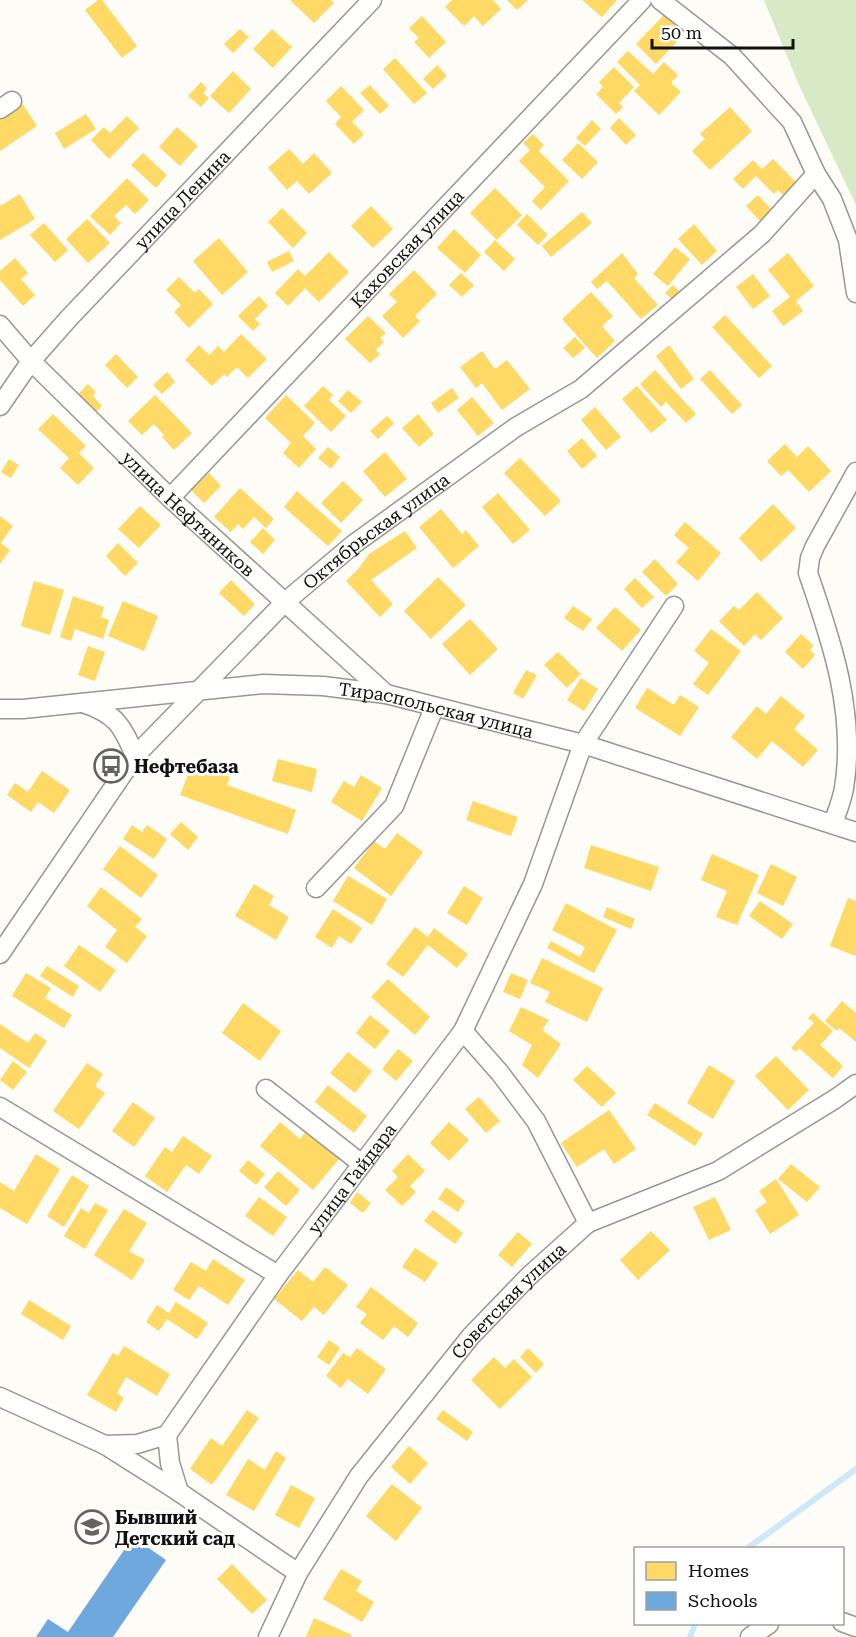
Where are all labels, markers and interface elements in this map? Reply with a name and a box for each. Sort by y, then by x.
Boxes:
scale bar [652,12,793,50]
text: 50 m [661,22,702,43]
street label: улица Ленина [130,145,234,253]
street label: Каховская улица [346,185,468,312]
street label: улица Нефтяников [118,447,259,581]
street label: Октябрьская улица [298,468,453,593]
street label: Тираспольская улица [338,678,536,742]
bus stop icon: Нефтебаза [93,748,129,784]
place label: Нефтебаза [134,756,239,777]
street label: улица Гайдара [303,1119,400,1238]
street label: Советская улица [447,1238,570,1363]
place label: Бывший Детский сад [115,1507,235,1549]
school or university icon: Бывший Детский сад [74,1509,110,1545]
legend [634,1547,844,1625]
text: Homes [688,1560,749,1581]
text: Schools [688,1590,757,1611]

